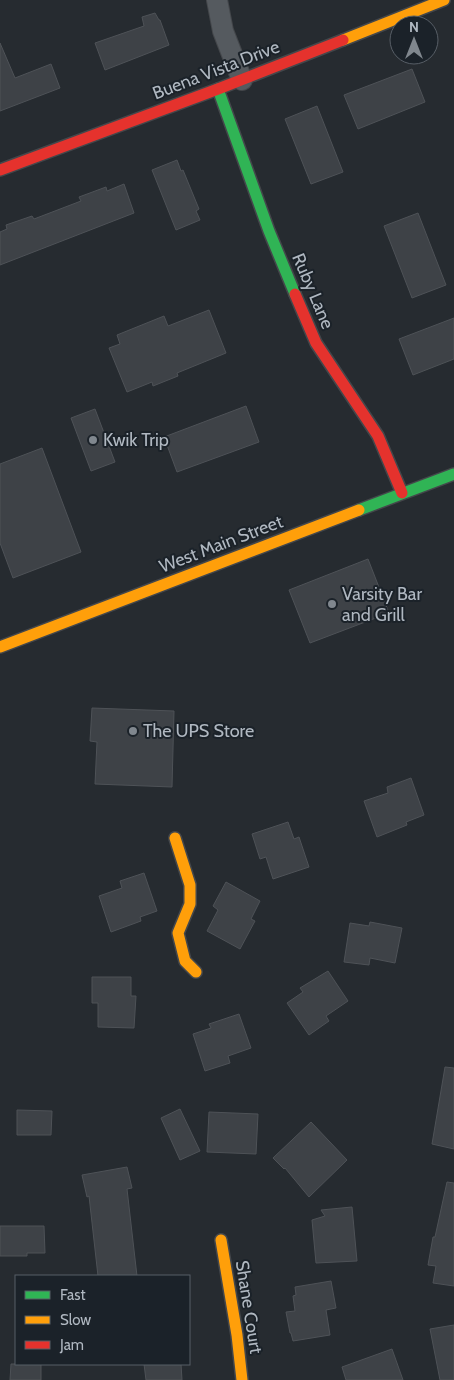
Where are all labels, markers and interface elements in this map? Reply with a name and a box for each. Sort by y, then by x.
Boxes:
north arrow [389,15,439,65]
text: N [409,18,419,36]
street label: Buena Vista Drive [149,36,283,104]
street label: Ruby Lane [287,250,339,332]
place label: Kwik Trip [103,429,169,451]
marker: Kwik Trip [87,434,99,446]
street label: West Main Street [156,510,286,578]
place label: Varsity Bar and Grill [342,583,422,626]
marker: Varsity Bar and Grill [326,598,338,610]
place label: The UPS Store [143,720,254,742]
marker: The UPS Store [127,725,139,737]
street label: Shane Court [231,1259,267,1355]
legend [15,1275,190,1365]
text: Fast [60,1286,85,1304]
text: Slow [60,1311,91,1329]
text: Jam [59,1336,84,1354]

